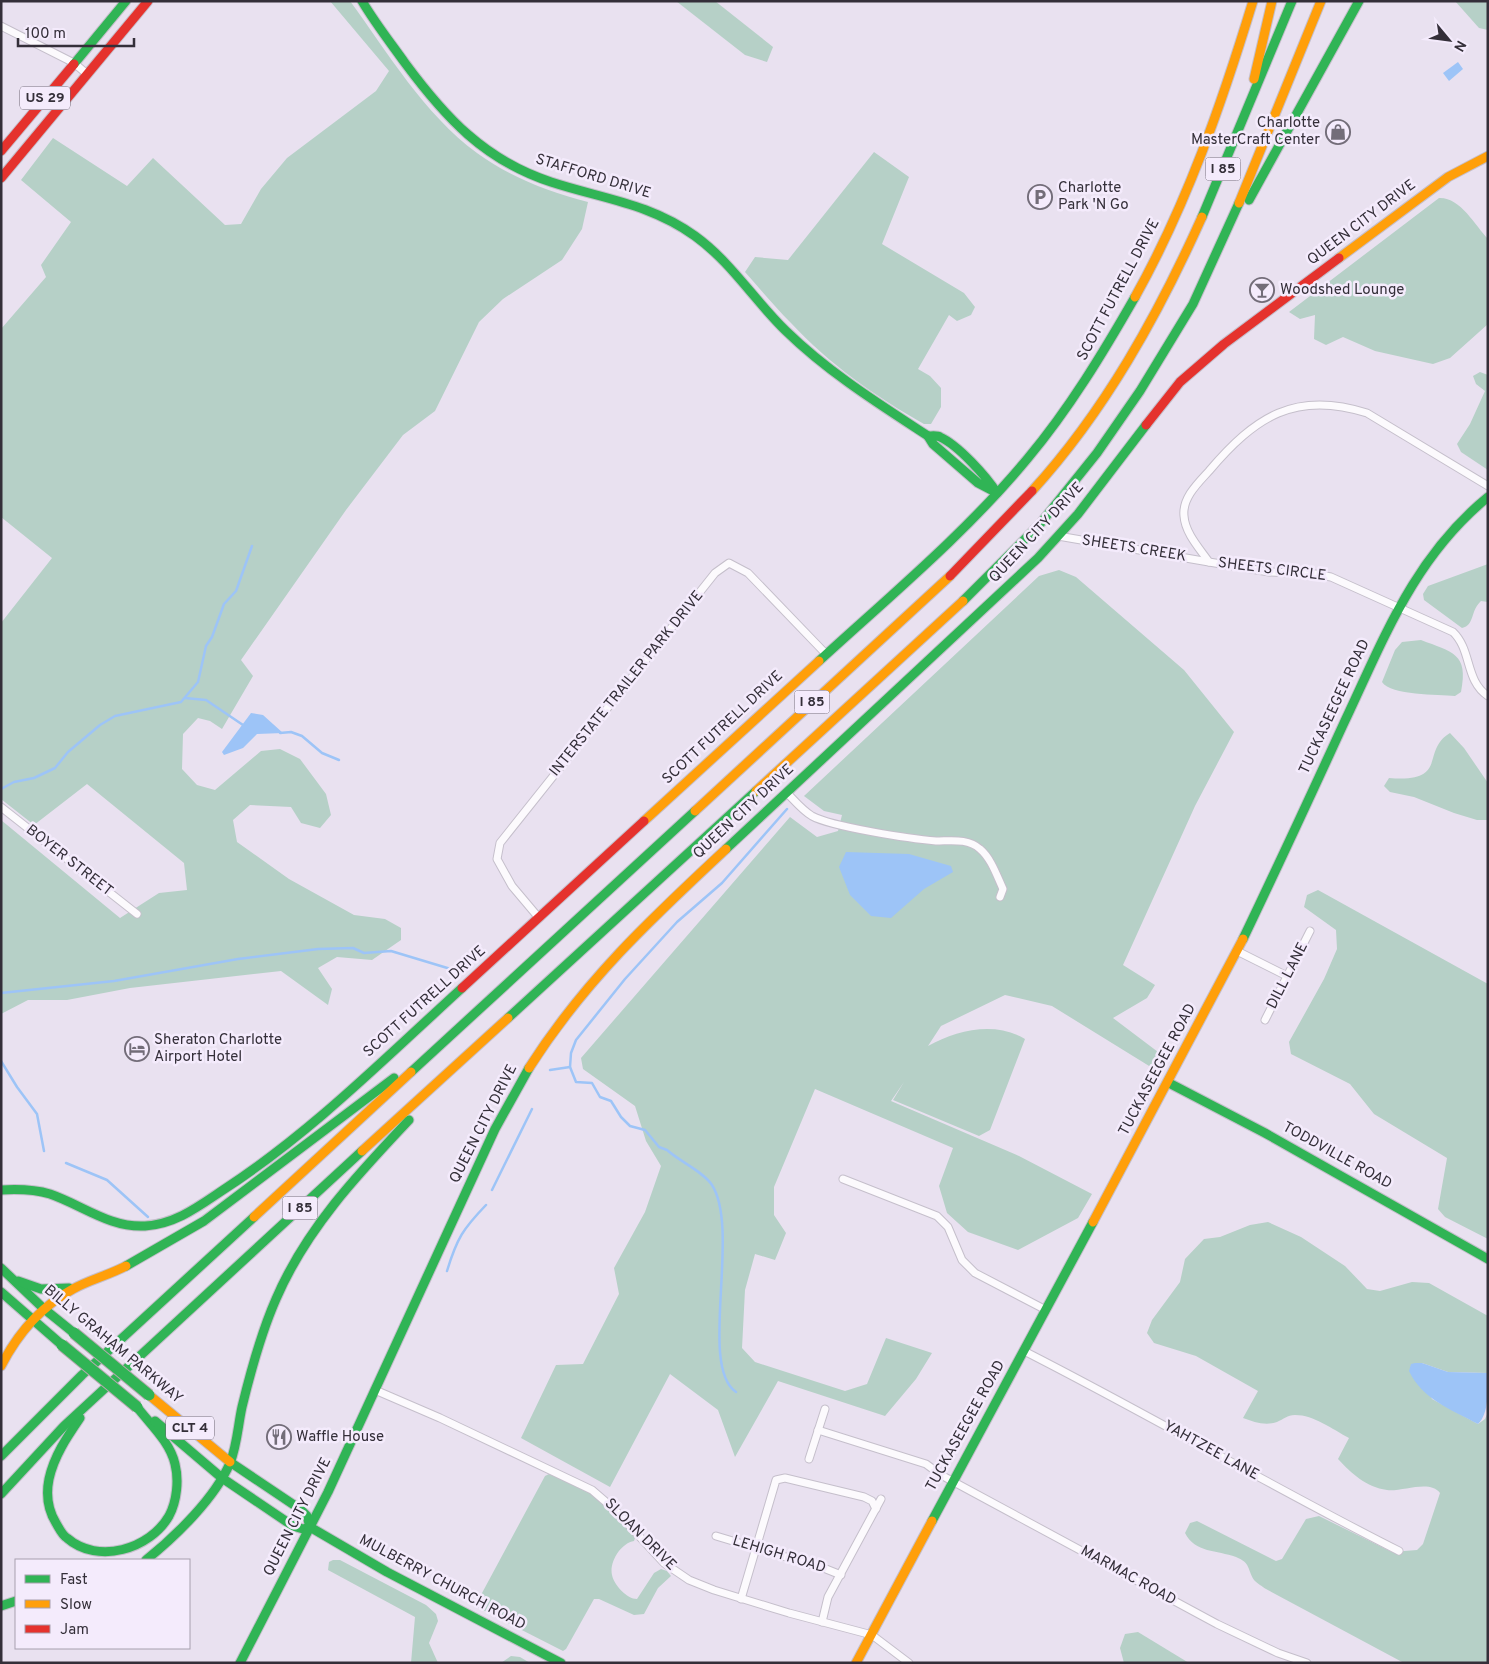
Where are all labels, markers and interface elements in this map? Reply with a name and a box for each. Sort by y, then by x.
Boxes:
scale bar [18,15,134,47]
north arrow [1424,15,1474,65]
text: 100 m [25,25,66,44]
text: N [1449,37,1469,54]
road number: US 29 [20,86,70,110]
place label: Charlotte MasterCraft Center [1191,114,1320,150]
shop icon: Charlotte MasterCraft Center [1325,119,1351,145]
street label: STAFFORD DRIVE [533,150,653,204]
road number: I 85 [1206,157,1240,180]
street label: QUEEN CITY DRIVE [1304,176,1420,270]
place label: Charlotte Park 'N Go [1058,179,1129,215]
parking icon: Charlotte Park 'N Go [1027,184,1053,210]
street label: SCOTT FUTRELL DRIVE [1073,216,1165,364]
bar icon: Woodshed Lounge [1249,277,1275,303]
place label: Woodshed Lounge [1280,281,1404,300]
street label: QUEEN CITY DRIVE [985,479,1089,587]
street label: SHEETS CREEK [1080,531,1188,567]
street label: SHEETS CIRCLE [1217,554,1327,586]
street label: INTERSTATE TRAILER PARK DRIVE [546,587,708,781]
street label: TUCKASEEGEE ROAD [1295,636,1375,778]
street label: SCOTT FUTRELL DRIVE [659,667,787,789]
road number: I 85 [794,690,830,714]
street label: QUEEN CITY DRIVE [690,760,798,864]
street label: BOYER STREET [22,821,116,901]
street label: DILL LANE [1263,939,1313,1013]
street label: SCOTT FUTRELL DRIVE [360,942,490,1062]
street label: TUCKASEEGEE ROAD [1115,1001,1201,1139]
place label: Sheraton Charlotte Airport Hotel [154,1031,282,1067]
hotel icon: Sheraton Charlotte Airport Hotel [124,1036,150,1062]
street label: QUEEN CITY DRIVE [446,1061,522,1187]
street label: TODDVILLE ROAD [1279,1118,1395,1194]
road number: I 85 [282,1196,318,1220]
street label: BILLY GRAHAM PARKWAY [40,1281,187,1409]
street label: TUCKASEEGEE ROAD [922,1357,1010,1495]
road number: CLT 4 [166,1416,214,1440]
street label: YAHTZEE LANE [1160,1417,1262,1485]
restaurant icon: Waffle House [266,1424,292,1450]
place label: Waffle House [296,1428,384,1447]
street label: QUEEN CITY DRIVE [260,1454,336,1580]
street label: SLOAN DRIVE [600,1495,680,1575]
street label: MULBERRY CHURCH ROAD [355,1531,529,1635]
street label: LEHIGH ROAD [730,1532,828,1578]
street label: MARMAC ROAD [1077,1542,1179,1610]
legend [15,1559,190,1649]
text: Fast [60,1571,88,1590]
text: Slow [60,1596,92,1615]
text: Jam [60,1621,89,1640]

